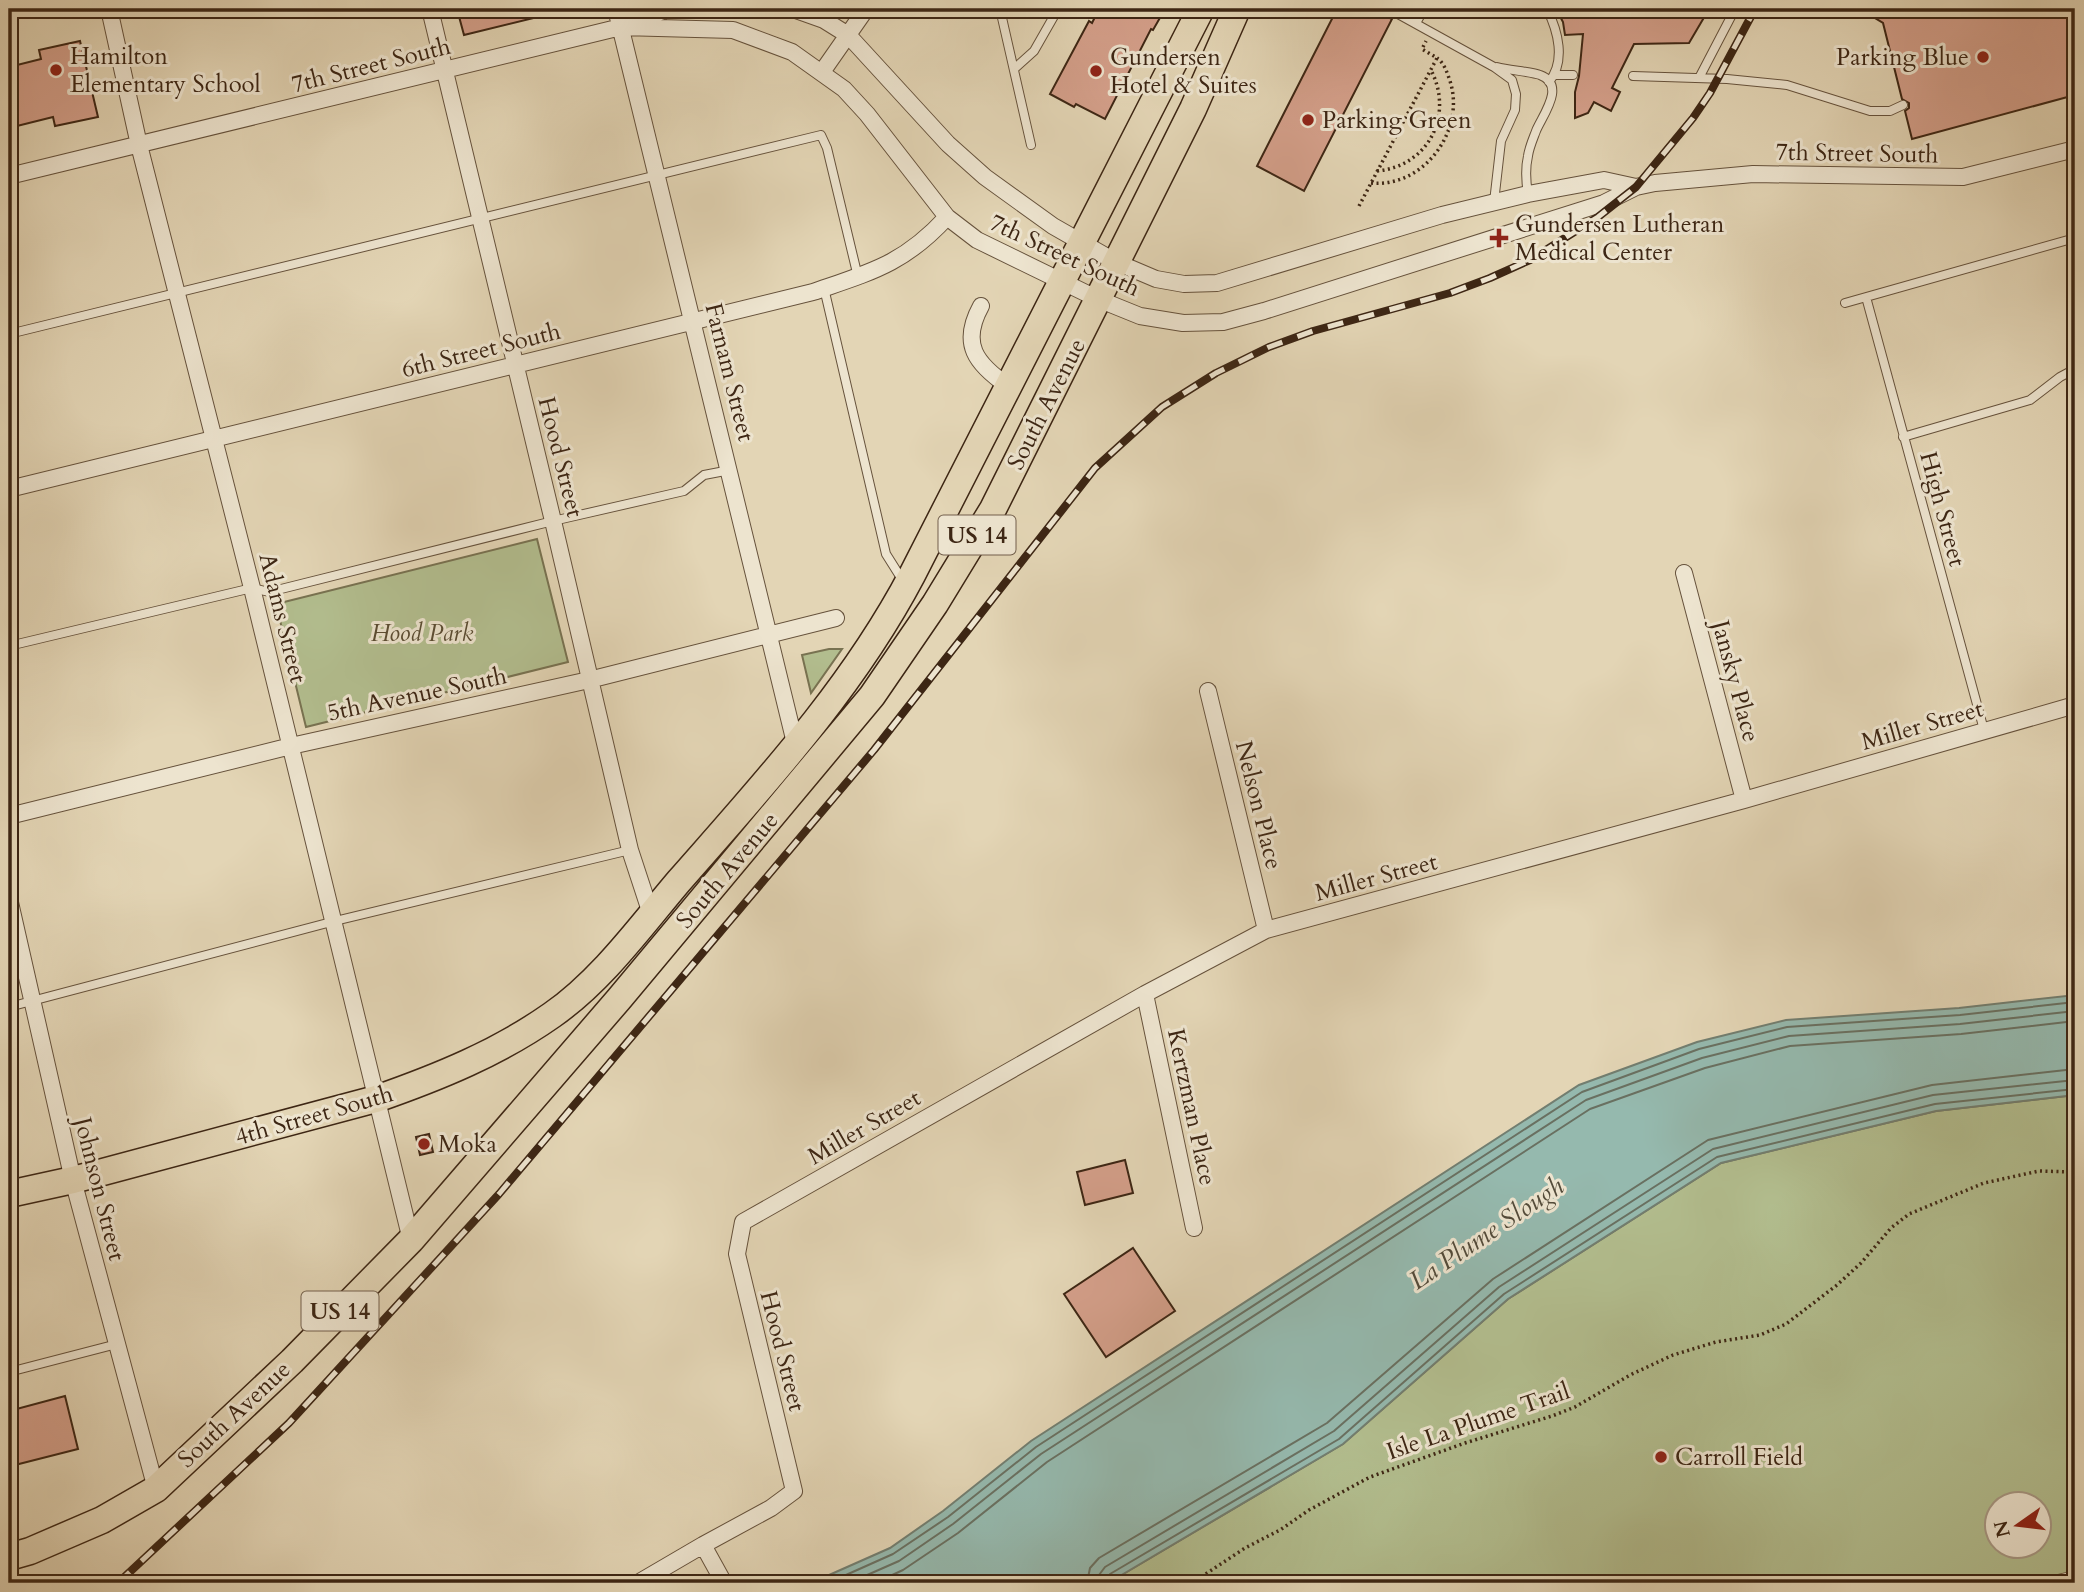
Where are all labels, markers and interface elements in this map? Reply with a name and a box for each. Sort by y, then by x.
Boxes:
street label: 7th Street South [288,30,454,101]
place label: Hamilton Elementary School [70,40,261,101]
place label: Gundersen Hotel & Suites [1110,41,1257,102]
place label: Parking Blue [1836,41,1969,74]
marker: Parking Blue [1975,49,1991,65]
marker: Hamilton Elementary School [48,62,64,78]
marker: Gundersen Hotel & Suites [1088,63,1104,79]
place label: Parking Green [1322,104,1472,137]
marker: Parking Green [1300,112,1316,128]
street label: 7th Street South [1775,136,1939,171]
street label: 7th Street South [984,206,1145,305]
place label: Gundersen Lutheran Medical Center [1515,208,1725,269]
marker: Gundersen Lutheran Medical Center [1489,228,1509,248]
street label: Farnam Street [696,300,763,445]
street label: 6th Street South [398,315,564,386]
street label: South Avenue [999,333,1094,476]
street label: Hood Street [530,393,591,521]
street label: High Street [1911,448,1974,571]
road number: US 14 [939,516,1016,554]
street label: Adams Street [250,550,315,687]
street label: Jansky Place [1703,614,1768,746]
park label: Hood Park [371,617,473,650]
street label: 5th Avenue South [324,659,510,730]
street label: Miller Street [1857,692,1987,759]
street label: Nelson Place [1227,738,1290,873]
street label: South Avenue [669,805,786,936]
street label: Miller Street [1311,845,1441,910]
street label: Kertzman Place [1159,1026,1224,1188]
street label: 4th Street South [231,1077,397,1154]
street label: Miller Street [802,1082,927,1173]
street label: Johnson Street [65,1111,133,1265]
place label: Moka [438,1128,497,1161]
marker: Moka [416,1136,432,1152]
water label: La Plume Slough [1402,1169,1571,1298]
street label: Hood Street [752,1287,813,1415]
road number: US 14 [302,1292,378,1330]
street label: South Avenue [171,1353,298,1475]
street label: Isle La Plume Trail [1382,1375,1574,1468]
place label: Carroll Field [1675,1441,1803,1474]
marker: Carroll Field [1653,1449,1669,1465]
north arrow [1982,1490,2052,1560]
text: N [1988,1517,2017,1540]

